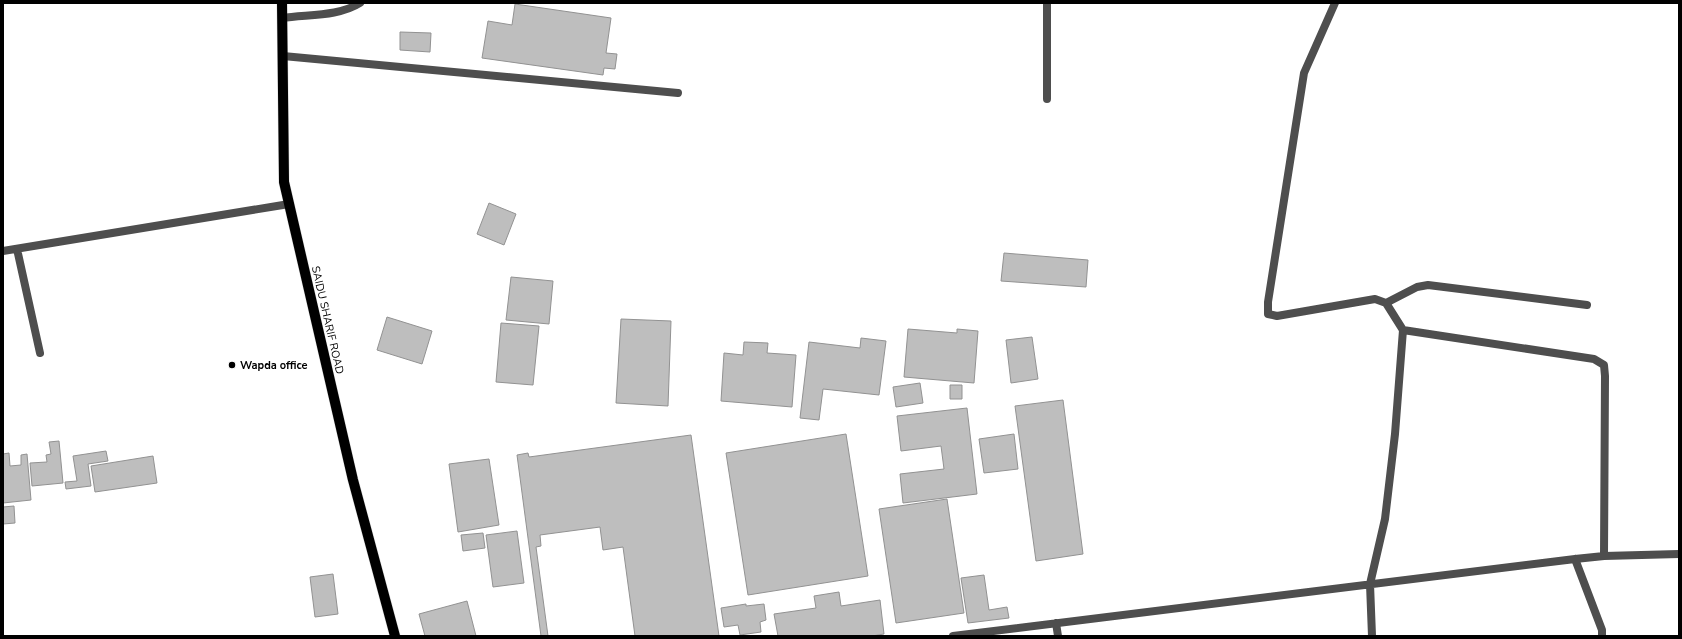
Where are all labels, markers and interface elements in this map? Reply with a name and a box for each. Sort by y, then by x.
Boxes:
street label: SAIDU SHARIF ROAD [308,265,347,376]
place label: Wapda office [240,358,308,373]
marker: Wapda office [227,360,237,370]

